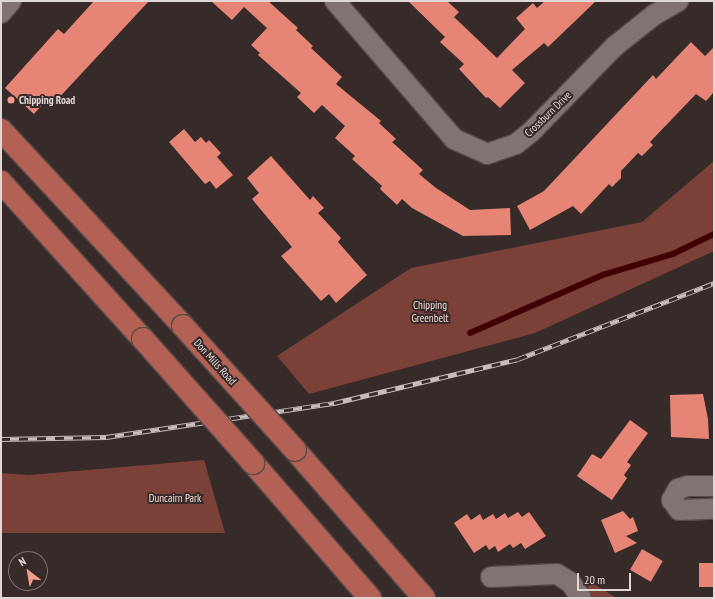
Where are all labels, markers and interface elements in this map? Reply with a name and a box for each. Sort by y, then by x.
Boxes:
street label: Crossburn Drive [522,88,574,140]
place label: Chipping Road [19,93,75,107]
marker: Chipping Road [6,95,16,105]
park label: Chipping Greenbelt [411,299,449,325]
street label: Don Mills Road [191,336,239,388]
park label: Duncairn Park [149,491,201,505]
north arrow [8,551,48,591]
text: N [16,554,28,569]
scale bar [579,565,633,591]
text: 20 m [584,572,605,587]

